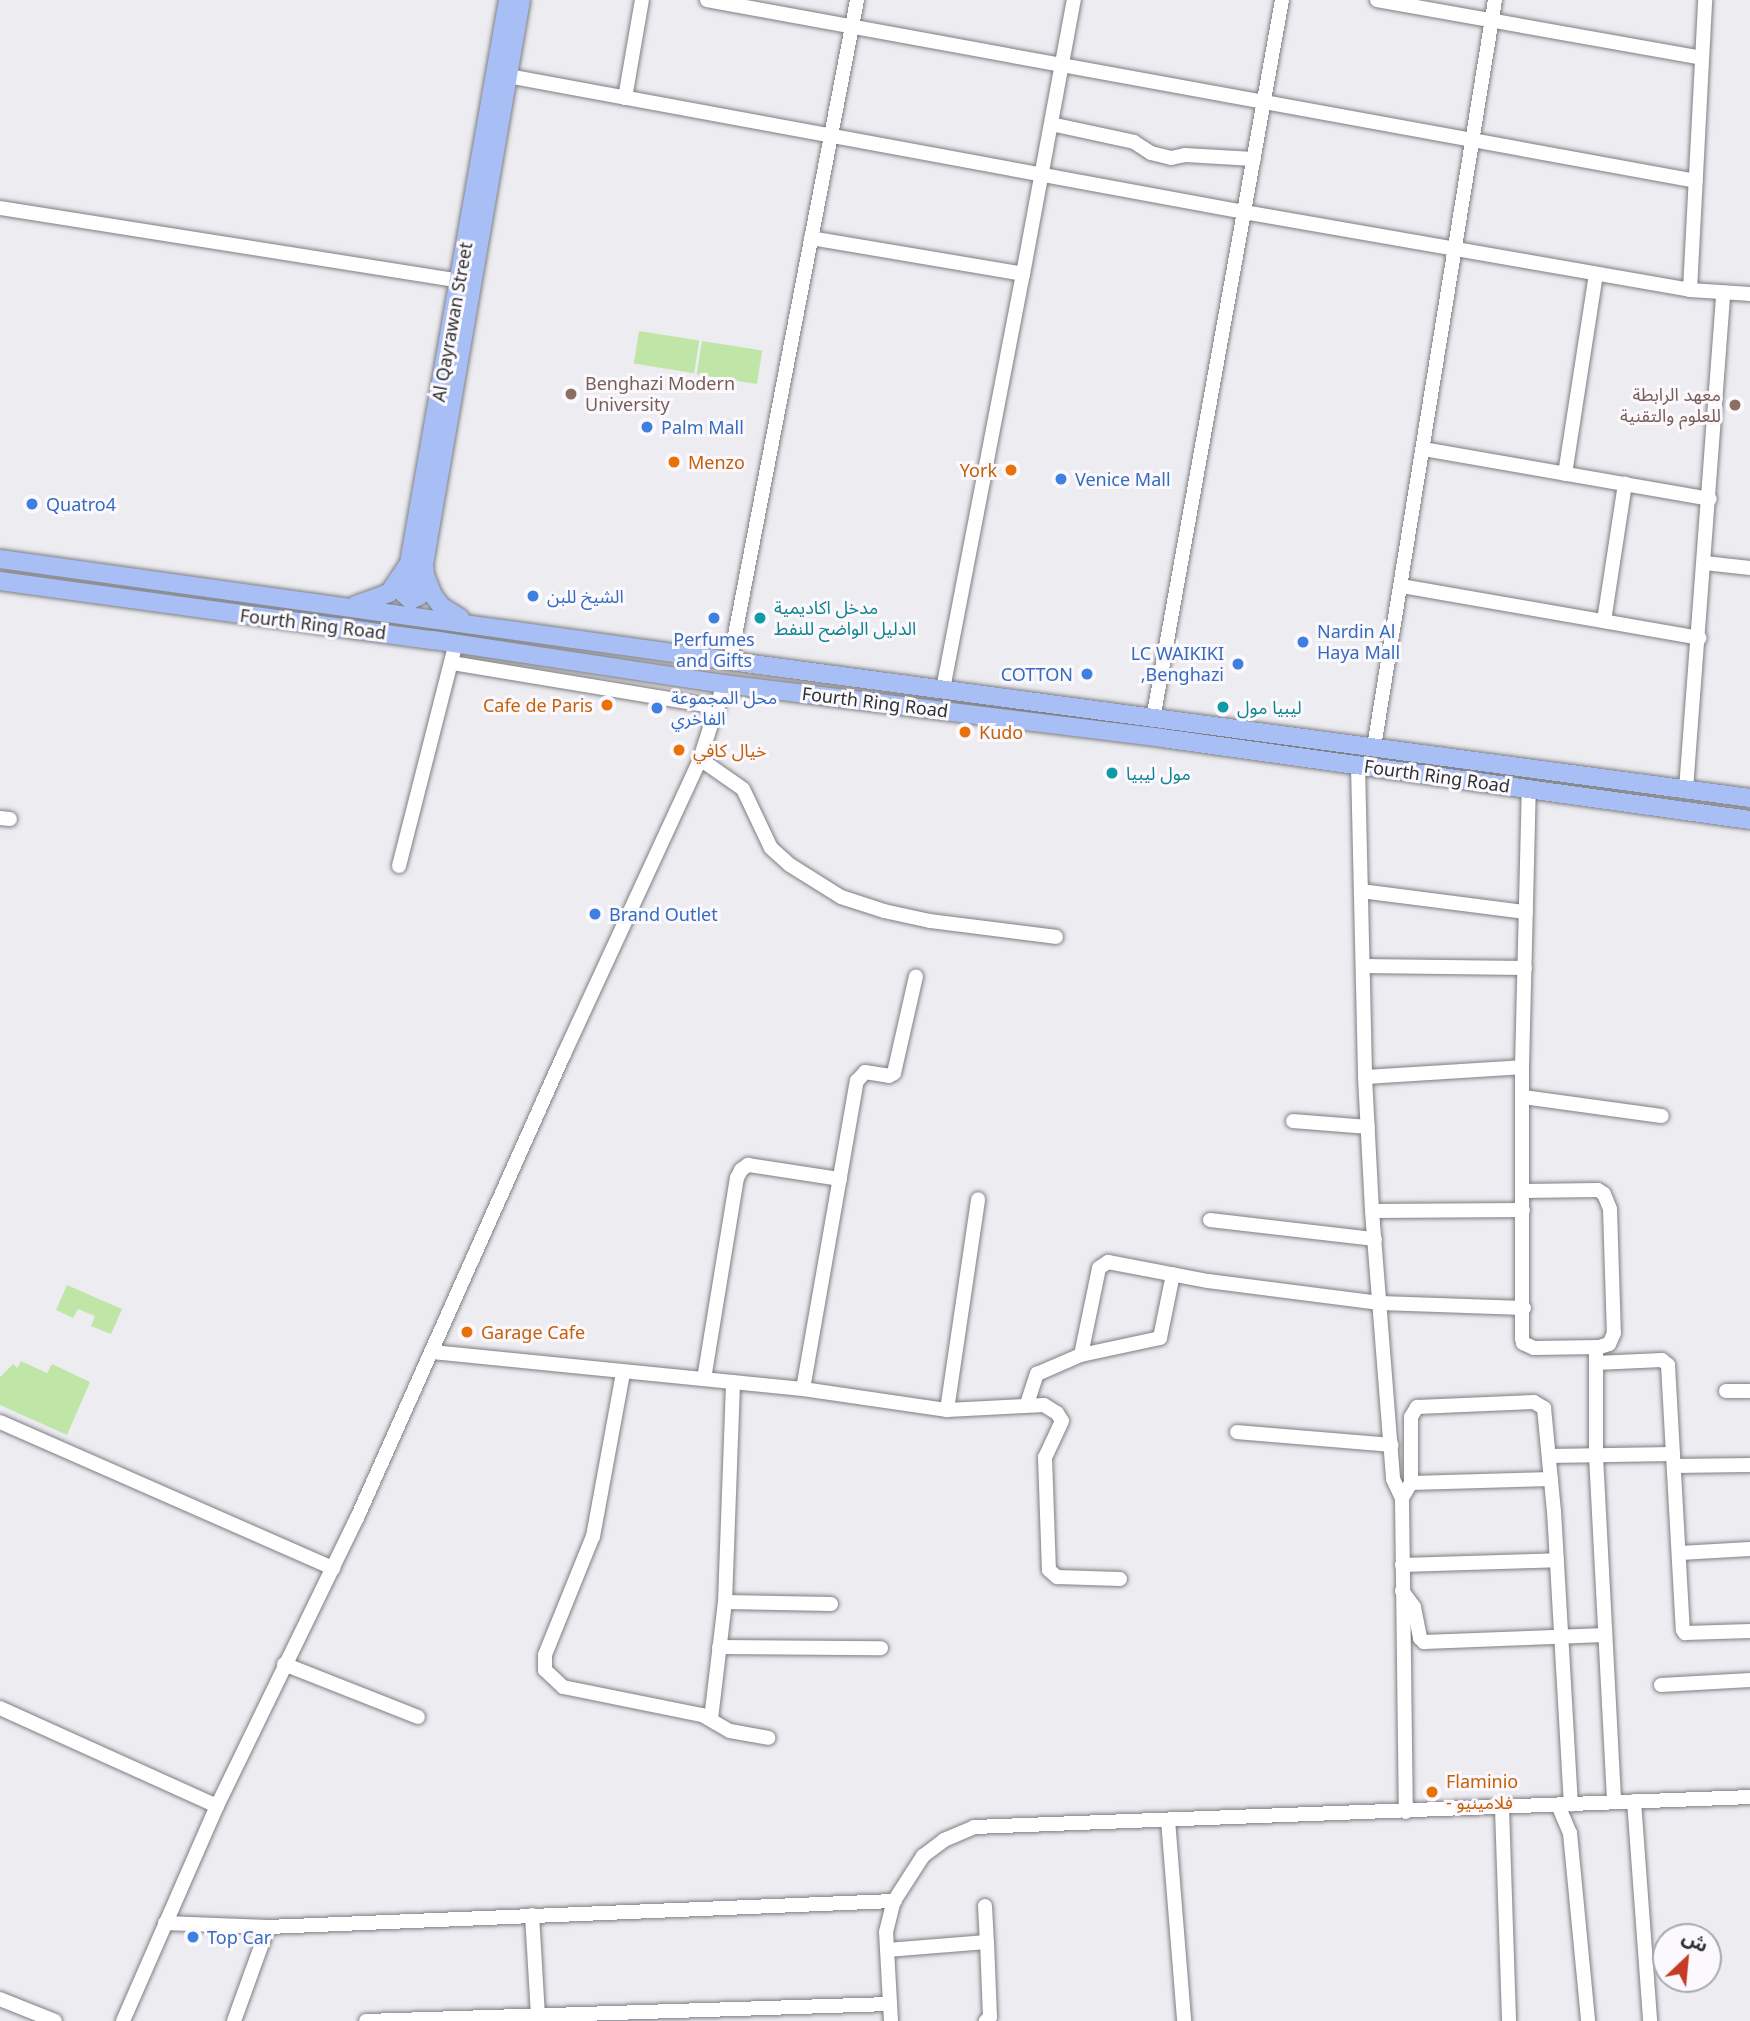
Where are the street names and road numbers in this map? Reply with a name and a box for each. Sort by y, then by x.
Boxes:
street label: Al Qayrawan Street [427,241,477,403]
street label: Fourth Ring Road [239,604,387,644]
street label: Fourth Ring Road [801,682,949,722]
street label: Fourth Ring Road [1363,755,1511,797]

